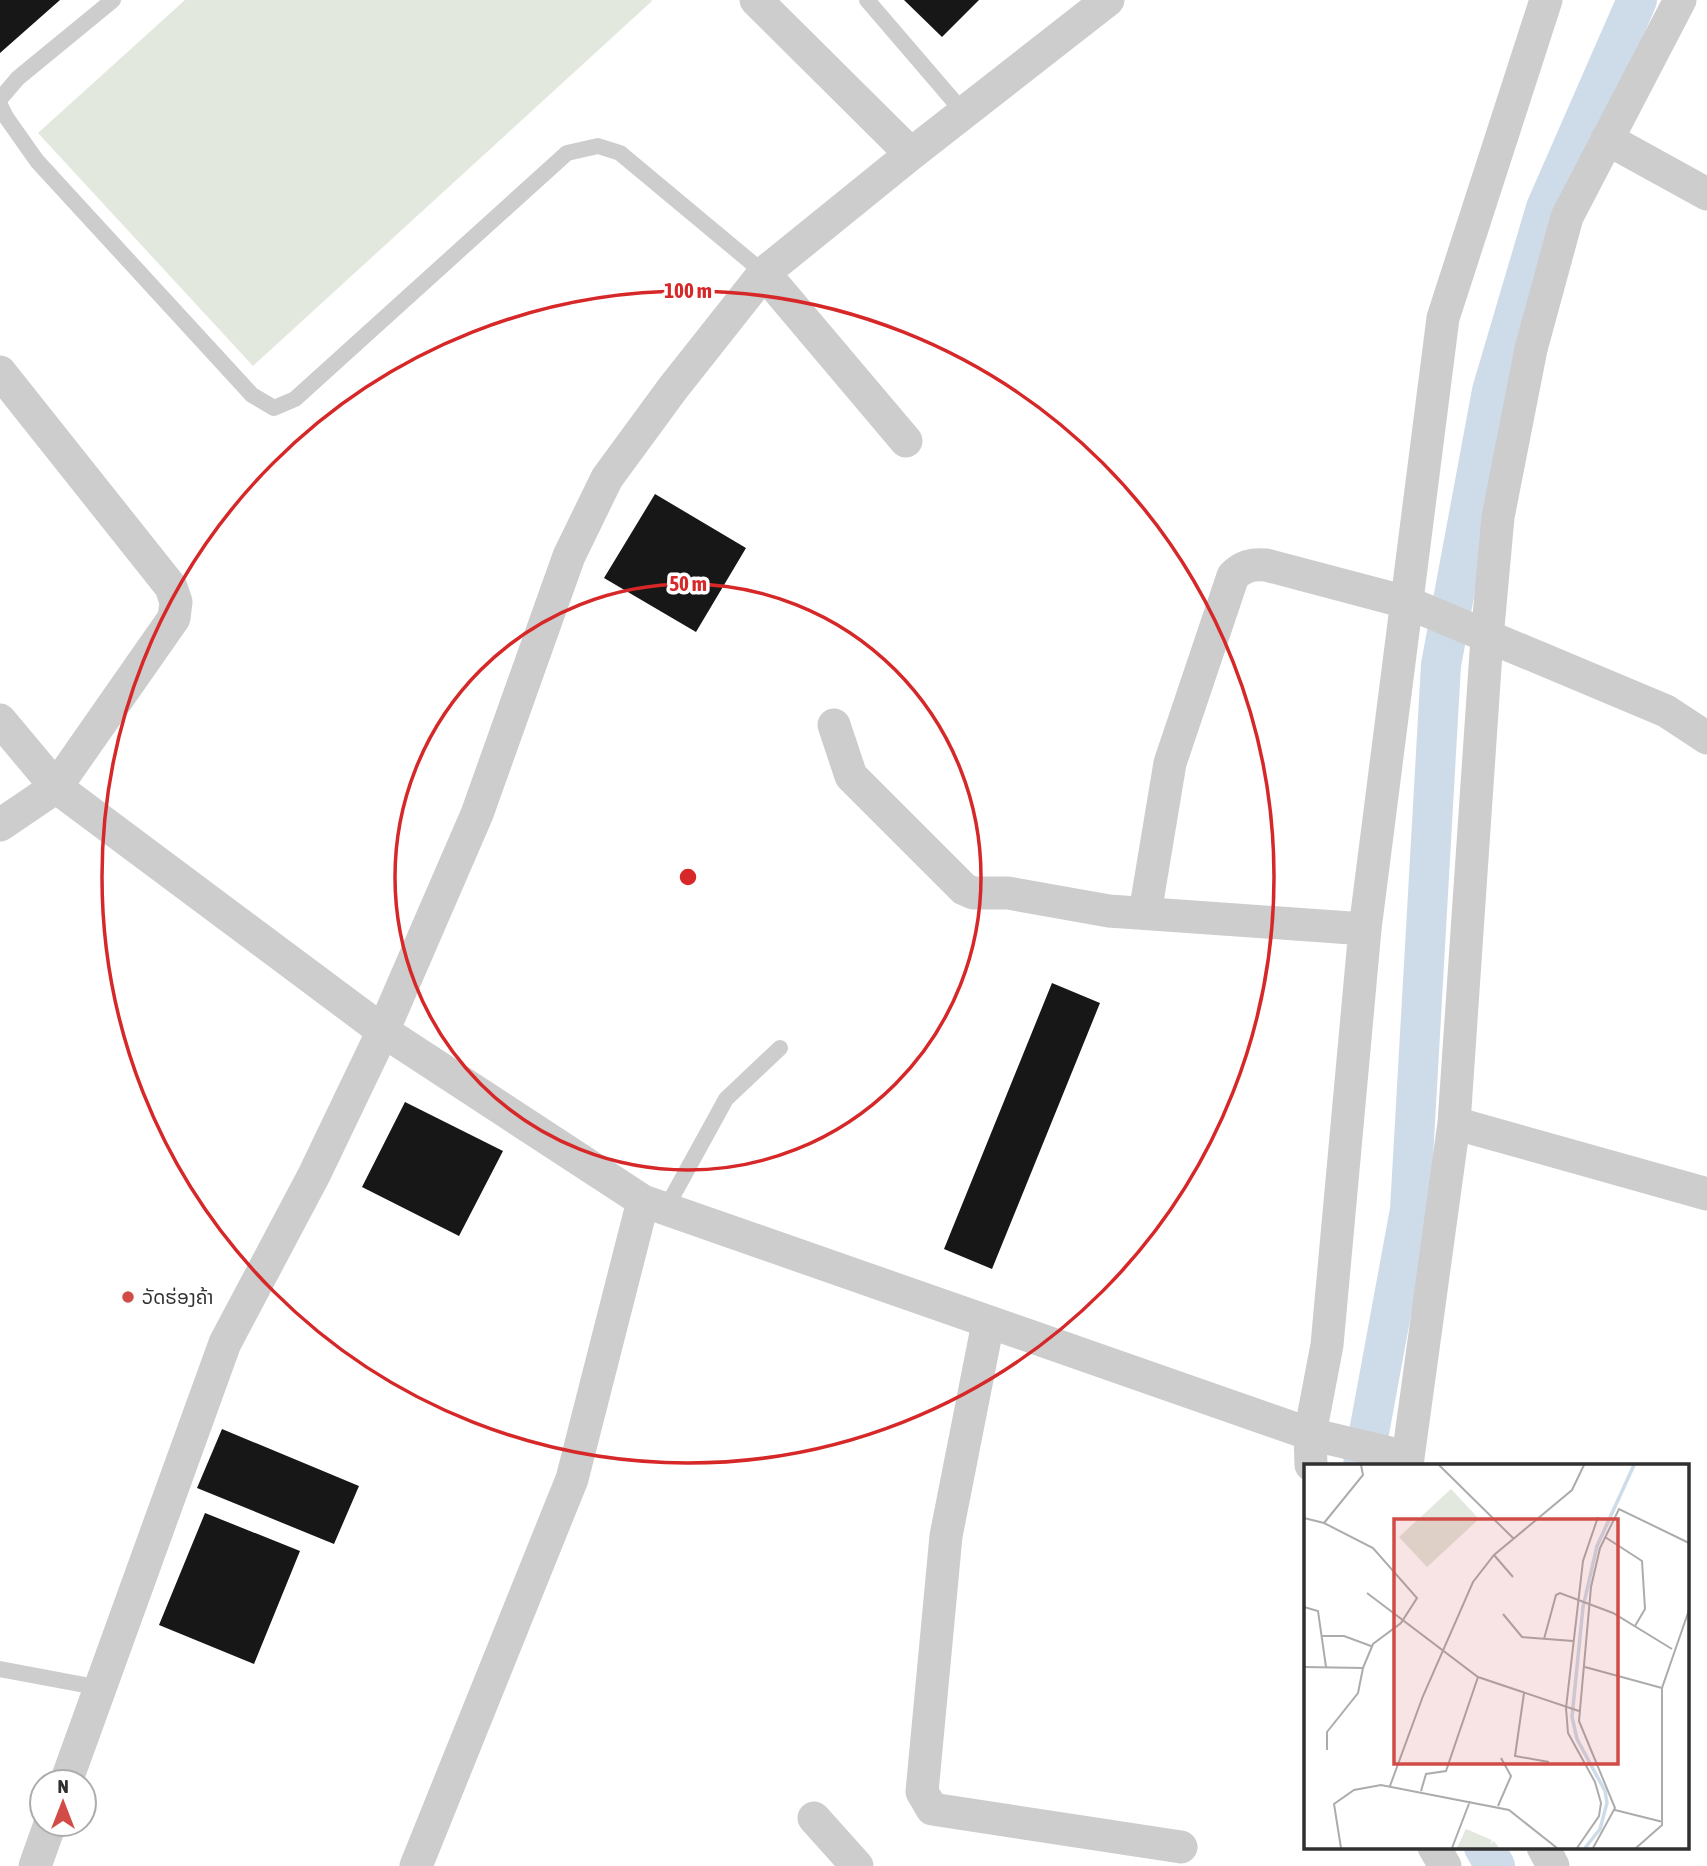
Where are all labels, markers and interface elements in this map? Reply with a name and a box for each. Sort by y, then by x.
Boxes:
text: 100 m [664,278,712,302]
text: 50 m [669,571,707,595]
centre of rings [676,865,700,889]
place label: ວັດຮ່ອງຄ້າ [142,1286,214,1308]
marker: ວັດຮ່ອງຄ້າ [120,1289,136,1305]
inset map [1304,1464,1690,1848]
north arrow [28,1768,98,1838]
text: N [57,1775,69,1797]

